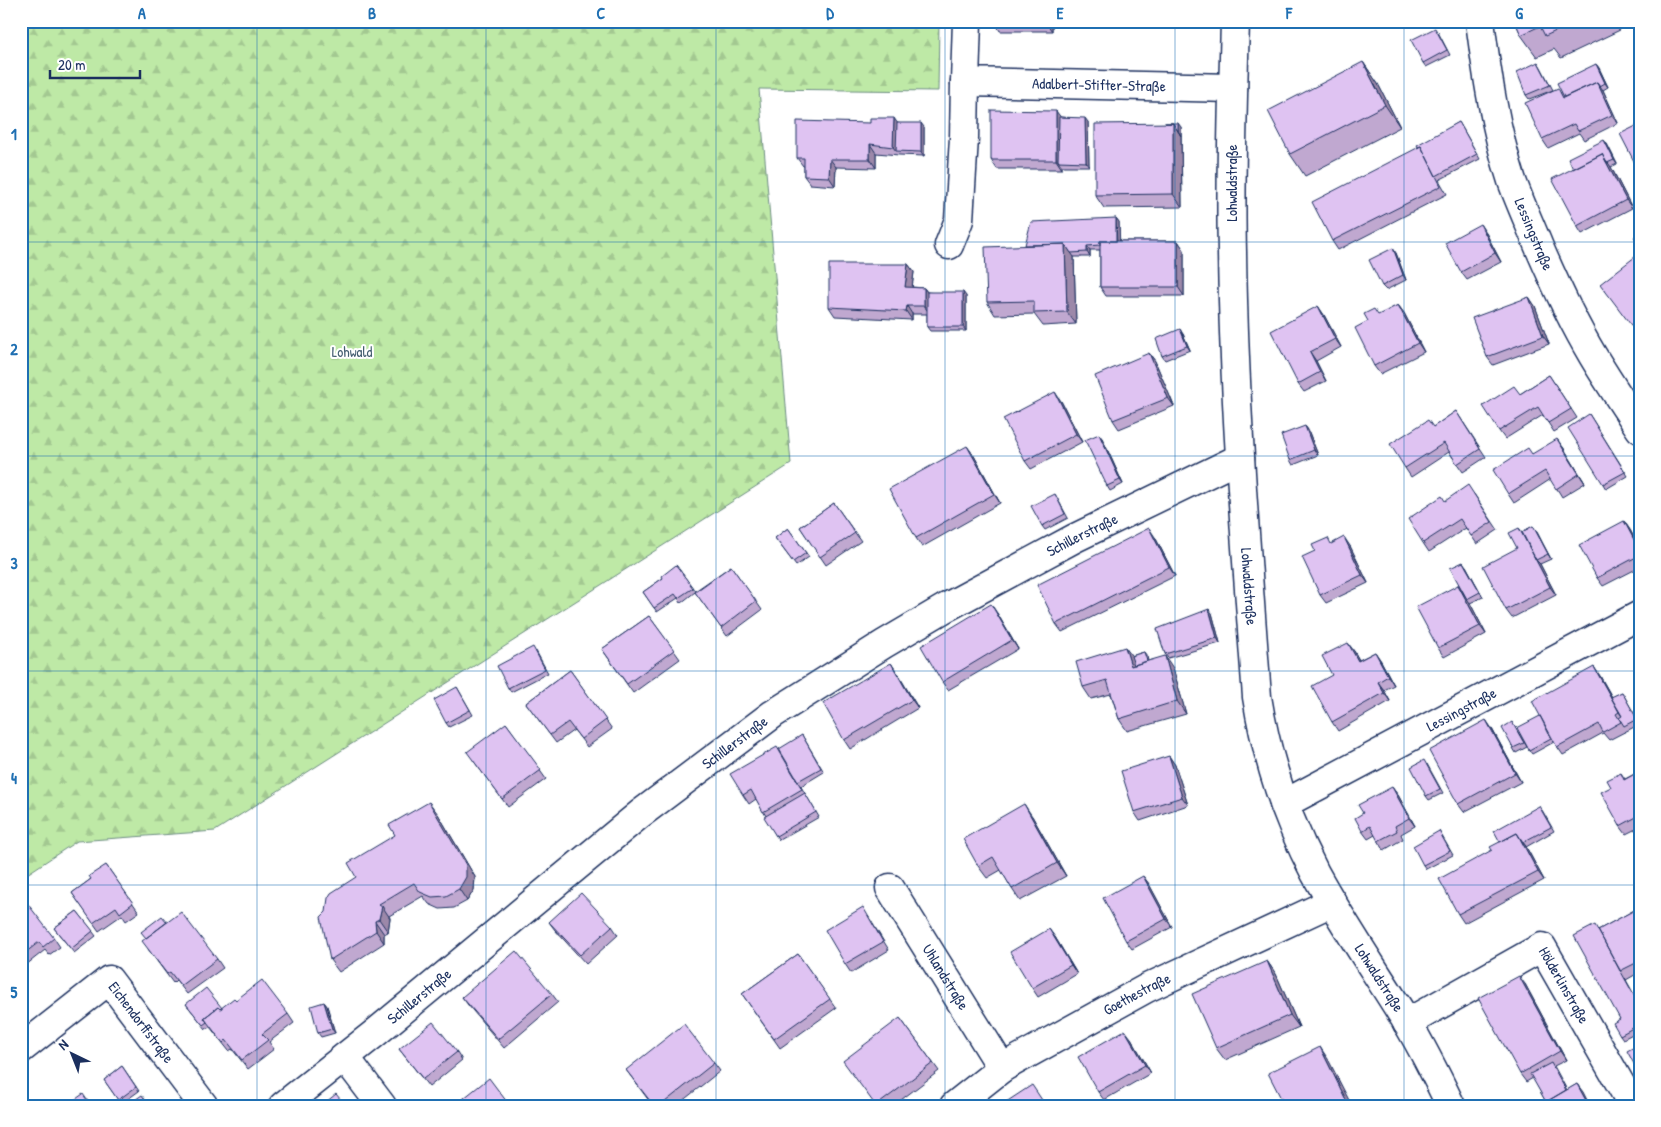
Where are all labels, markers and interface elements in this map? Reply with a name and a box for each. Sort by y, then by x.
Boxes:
text: A [138,2,146,24]
text: B [368,2,376,24]
text: C [597,2,606,24]
text: D [826,2,834,24]
text: E [1056,2,1064,24]
text: F [1285,2,1293,24]
text: G [1515,2,1523,24]
scale bar [50,48,140,80]
text: 20 m [58,54,85,75]
street label: Adalbert-Stifter-Straße [1032,73,1166,96]
text: 1 [11,123,17,145]
street label: Lohwaldstraße [1221,144,1242,222]
street label: Lessingstraße [1510,195,1559,274]
text: 2 [10,338,18,360]
park label: Lohwald [332,341,372,362]
street label: Schillerstraße [1043,508,1121,561]
street label: Lohwaldstraße [1236,547,1263,626]
text: 3 [10,552,18,574]
street label: Lessingstraße [1423,682,1500,737]
street label: Schillerstraße [697,711,772,774]
text: 4 [11,767,17,789]
street label: Uhlandstraße [918,940,974,1014]
street label: Lohwaldstraße [1350,940,1409,1016]
street label: Hölderlinstraße [1534,943,1595,1027]
street label: Schillerstraße [383,963,456,1029]
street label: Goethestraße [1099,968,1174,1020]
street label: Eichendorffstraße [104,977,179,1067]
text: 5 [11,981,18,1003]
north arrow [48,1030,98,1080]
text: N [54,1034,72,1054]

